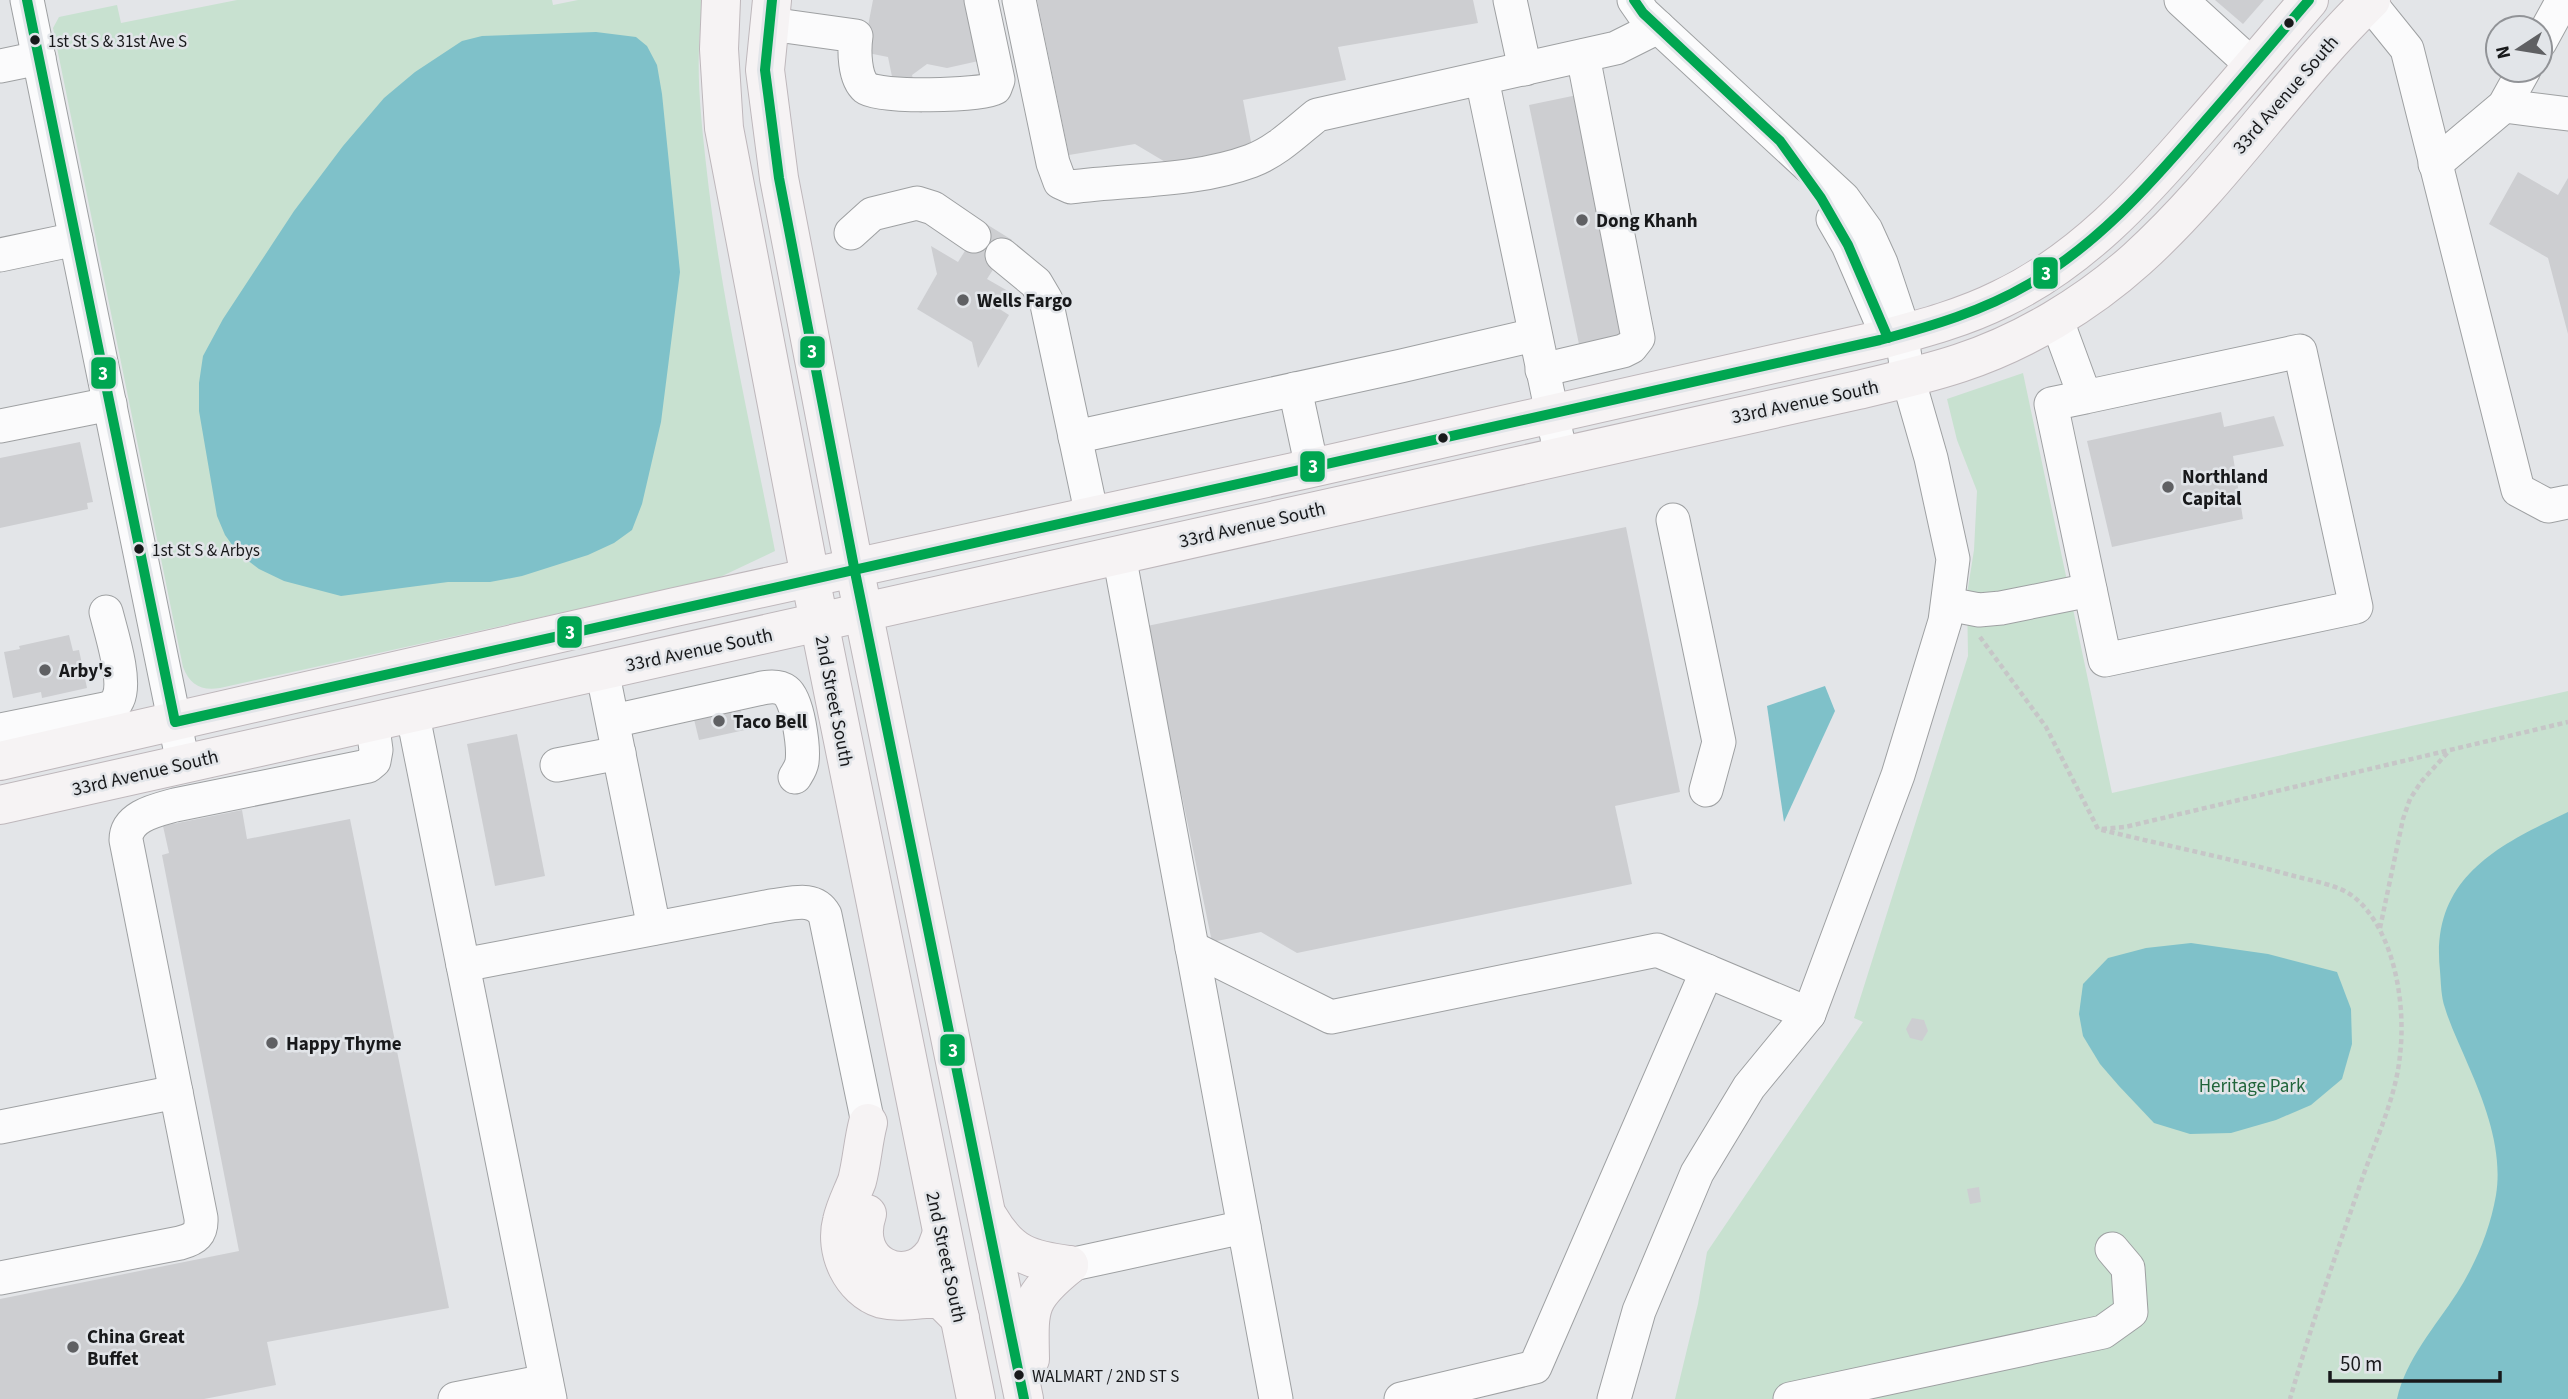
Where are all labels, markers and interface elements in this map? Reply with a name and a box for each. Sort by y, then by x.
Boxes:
north arrow [2484,14,2554,84]
unlabelled marker [2282,16,2296,30]
place label: 1st St S & 31st Ave S [48,30,187,54]
street label: 33rd Avenue South [2227,30,2345,160]
marker: 1st St S & 31st Ave S [28,33,42,47]
text: N [2489,43,2518,61]
place label: Dong Khanh [1596,208,1698,235]
marker: Dong Khanh [1574,212,1590,228]
line badge: 3 [2032,256,2059,290]
text: 3 [2041,261,2051,288]
place label: Wells Fargo [977,288,1072,315]
marker: Wells Fargo [955,292,971,308]
line badge: 3 [799,335,826,369]
text: 3 [807,339,817,366]
line badge: 3 [90,356,117,390]
text: 3 [98,361,108,388]
street label: 33rd Avenue South [1729,374,1881,431]
unlabelled marker [1436,431,1450,445]
line badge: 3 [1299,450,1326,483]
text: 3 [1308,454,1318,481]
place label: Northland Capital [2182,464,2268,513]
marker: Northland Capital [2160,479,2176,495]
street label: 33rd Avenue South [1176,495,1328,555]
place label: 1st St S & Arbys [152,539,260,563]
marker: 1st St S & Arbys [132,542,146,556]
line badge: 3 [556,615,583,649]
text: 3 [565,620,575,647]
street label: 33rd Avenue South [623,622,775,679]
street label: 2nd Street South [808,633,859,769]
place label: Arby's [58,658,112,685]
marker: Arby's [37,662,53,678]
place label: Taco Bell [733,709,808,736]
marker: Taco Bell [711,713,727,729]
street label: 33rd Avenue South [69,743,221,803]
place label: Happy Thyme [286,1031,402,1058]
line badge: 3 [939,1033,966,1067]
marker: Happy Thyme [264,1035,280,1051]
text: 3 [948,1038,958,1065]
park label: Heritage Park [2199,1073,2306,1100]
street label: 2nd Street South [918,1189,973,1325]
place label: China Great Buffet [87,1324,185,1373]
marker: China Great Buffet [65,1339,81,1355]
scale bar [2330,1340,2500,1384]
text: 50 m [2340,1349,2382,1379]
place label: WALMART / 2ND ST S [1032,1365,1179,1389]
marker: WALMART / 2ND ST S [1012,1368,1026,1382]

